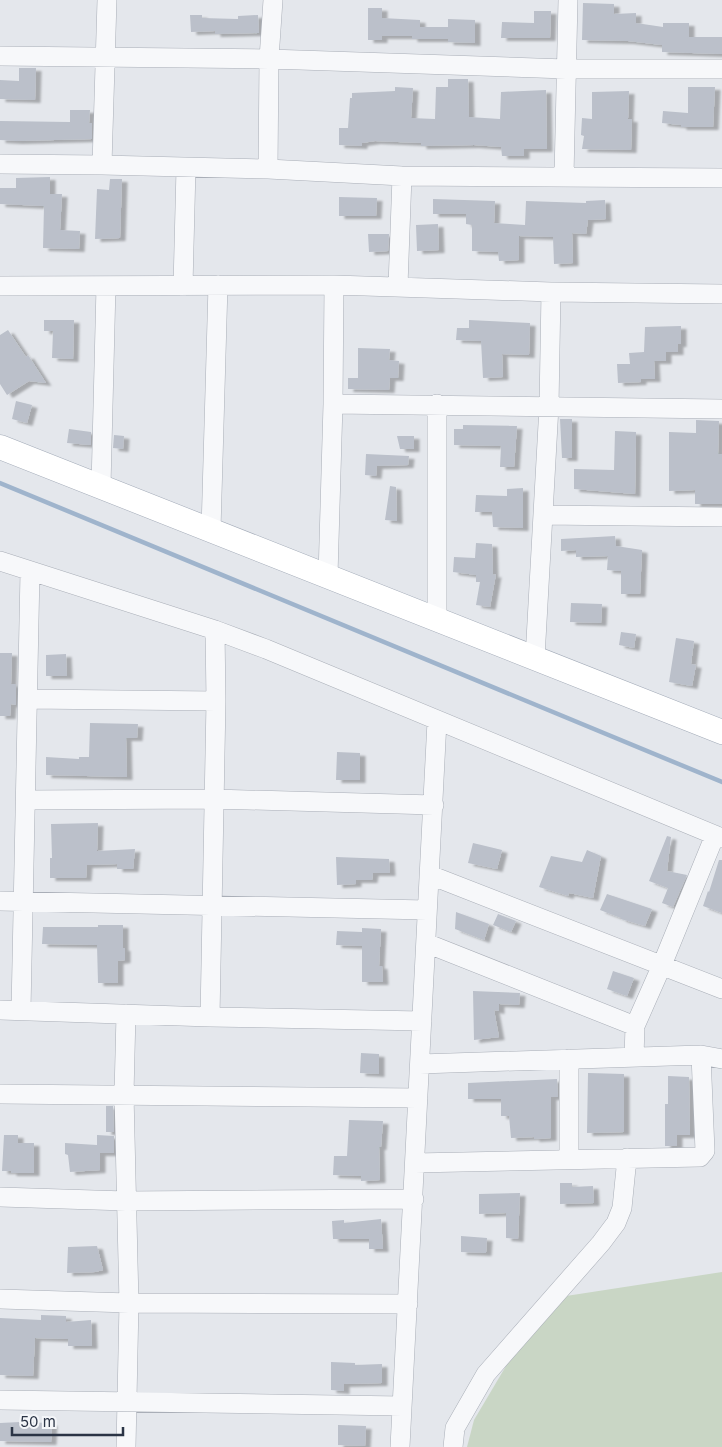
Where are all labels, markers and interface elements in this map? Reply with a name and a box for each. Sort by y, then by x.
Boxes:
scale bar [12,1404,124,1436]
text: 50 m [20,1412,56,1431]

